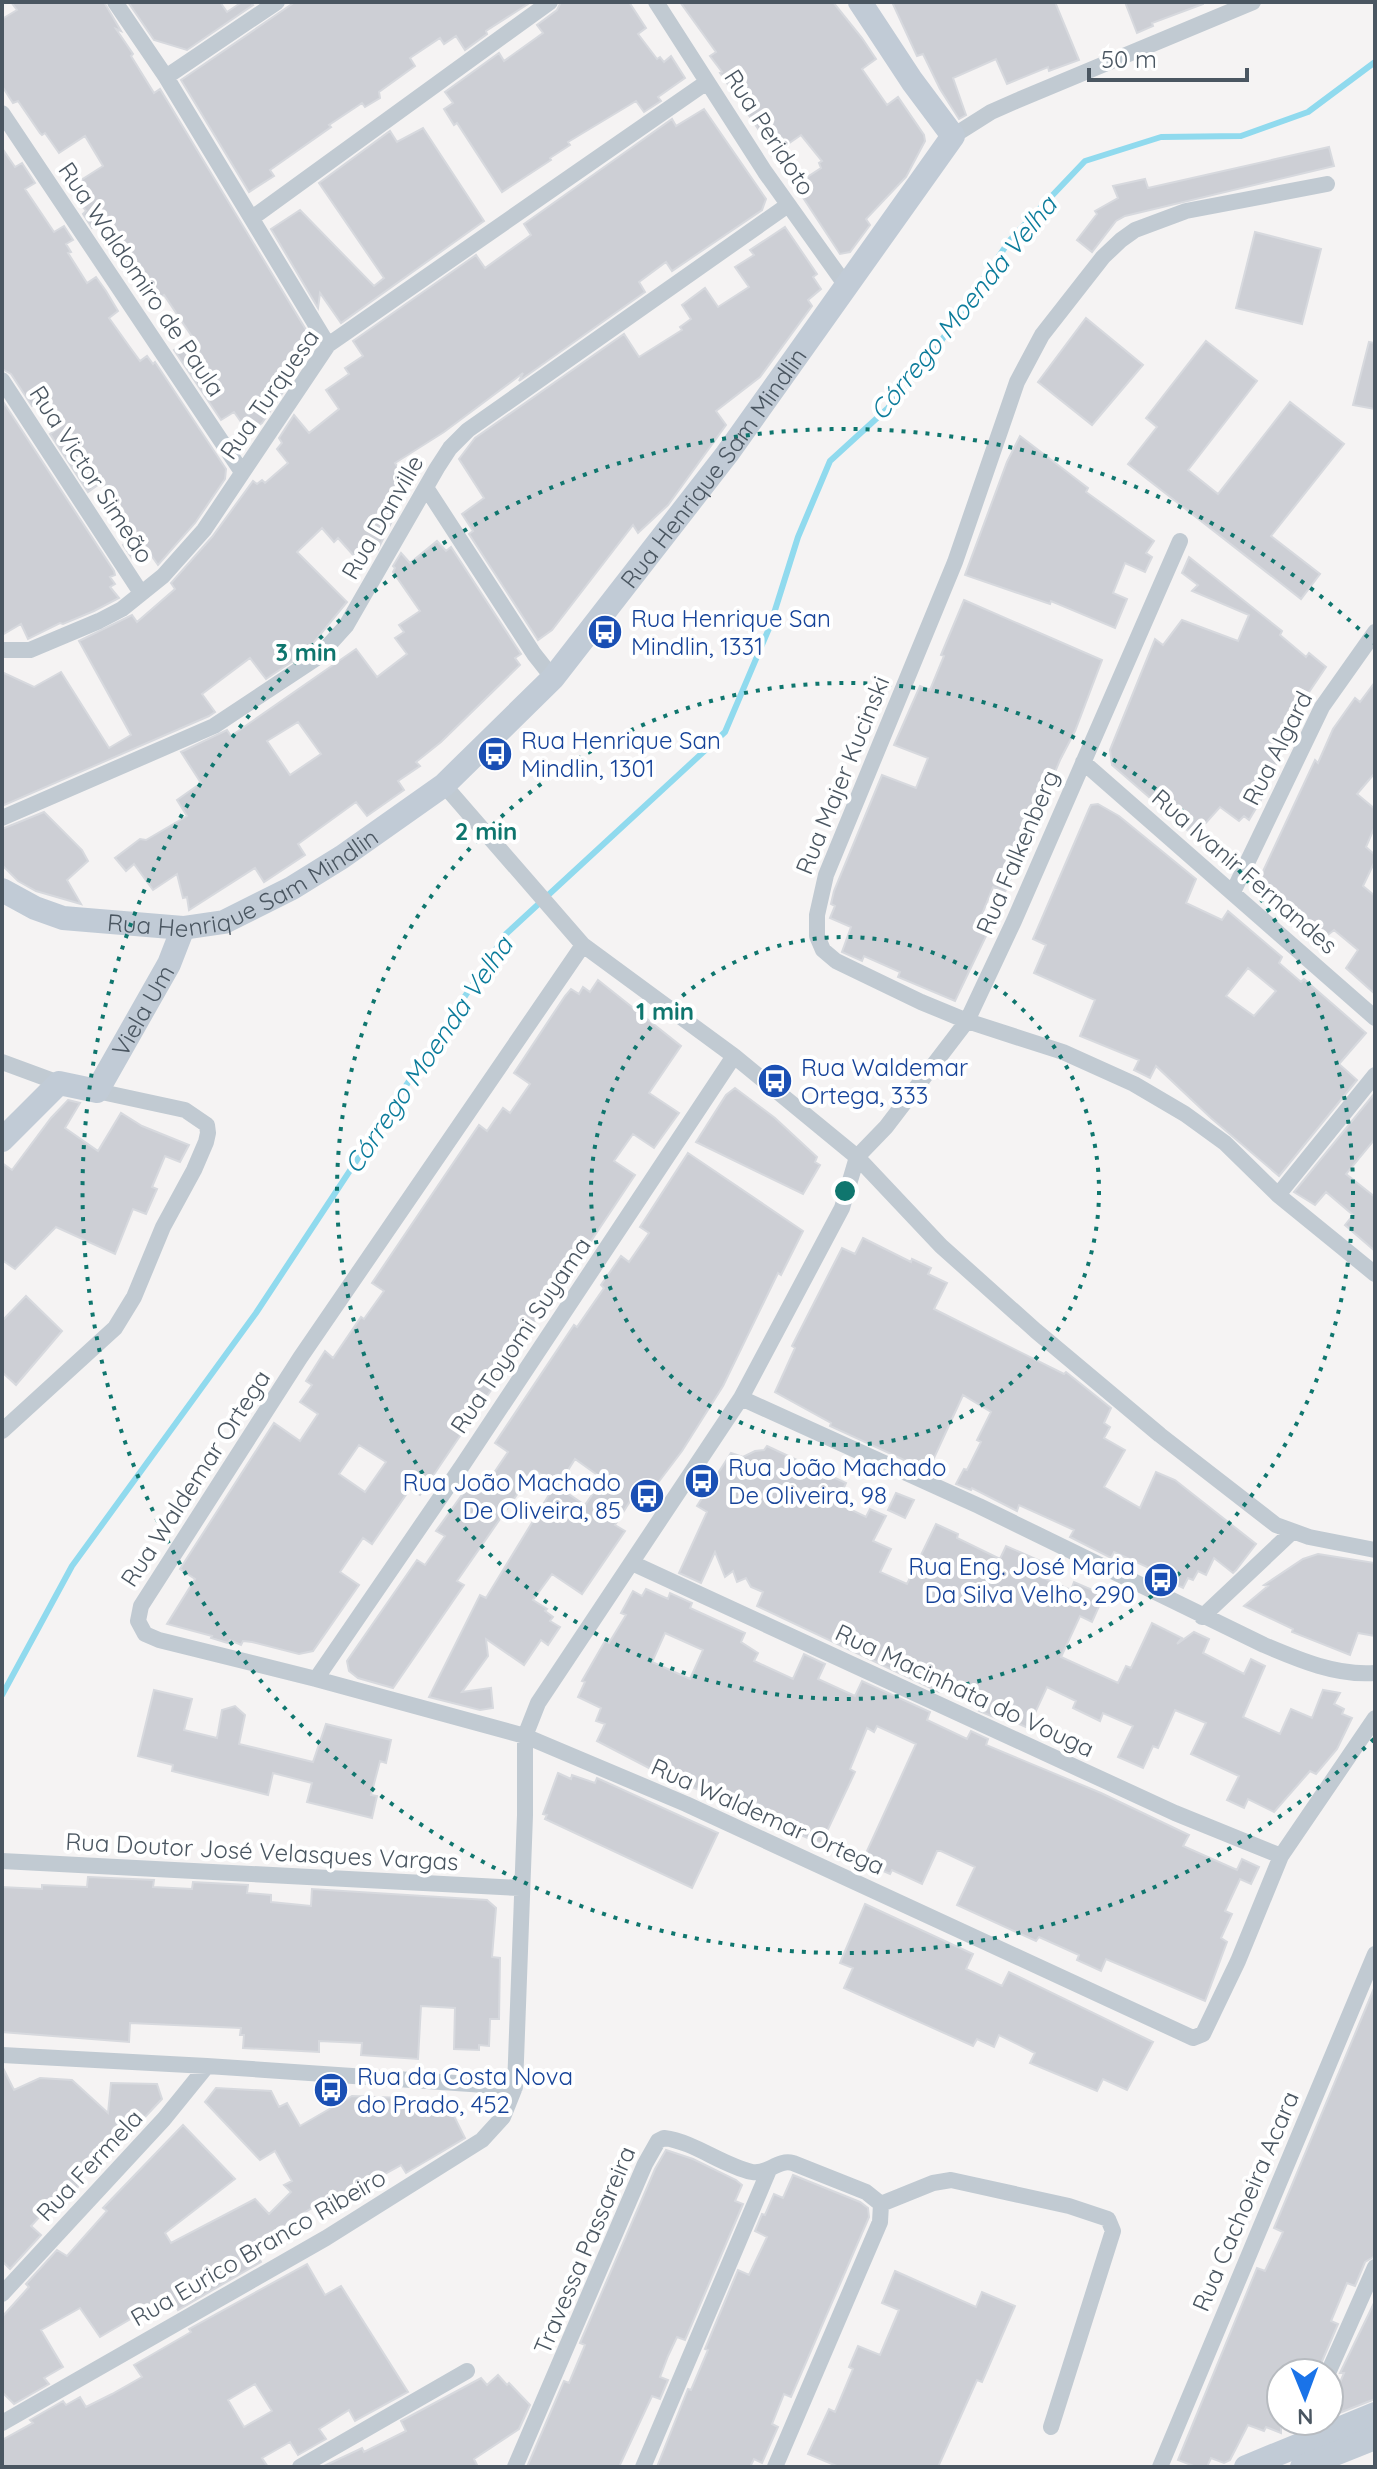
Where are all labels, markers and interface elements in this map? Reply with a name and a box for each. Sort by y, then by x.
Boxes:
scale bar [1089,32,1247,82]
text: 50 m [1101,44,1157,74]
street label: Rua Peridoto [718,63,822,201]
street label: Rua Waldomiro de Paula [52,156,232,402]
water label: Córrego Moenda Velha [863,188,1064,427]
street label: Rua Turquesa [213,323,325,465]
street label: Rua Henrique Sam Mindlin [614,342,813,594]
street label: Rua Victor Simeão [23,380,161,568]
street label: Rua Danville [334,450,430,584]
place label: Rua Henrique San Mindlin, 1331 [631,603,831,661]
bus stop icon: Rua Henrique San Mindlin, 1331 [586,613,624,651]
text: 3 min [275,637,337,667]
street label: Rua Majer Kucinski [789,672,895,878]
street label: Rua Algard [1235,686,1319,810]
place label: Rua Henrique San Mindlin, 1301 [521,725,721,783]
bus stop icon: Rua Henrique San Mindlin, 1301 [476,735,514,773]
street label: Rua Falkenberg [969,765,1065,939]
street label: Rua Ivanir Fernandes [1146,782,1344,960]
text: 2 min [455,816,517,846]
street label: Rua Henrique Sam Mindlin [106,822,384,943]
water label: Córrego Moenda Velha [336,929,520,1180]
street label: Viela Um [105,959,180,1062]
text: 1 min [636,996,694,1026]
place label: Rua Waldemar Ortega, 333 [801,1052,968,1110]
bus stop icon: Rua Waldemar Ortega, 333 [756,1062,794,1100]
centre of rings [831,1177,859,1205]
street label: Rua Toyomi Suyama [443,1231,597,1439]
street label: Rua Waldemar Ortega [114,1364,276,1592]
place label: Rua João Machado De Oliveira, 98 [728,1452,946,1510]
bus stop icon: Rua João Machado De Oliveira, 98 [683,1462,721,1500]
place label: Rua João Machado De Oliveira, 85 [403,1467,621,1525]
bus stop icon: Rua João Machado De Oliveira, 85 [628,1477,666,1515]
place label: Rua Eng. José Maria Da Silva Velho, 290 [908,1551,1135,1609]
bus stop icon: Rua Eng. José Maria Da Silva Velho, 290 [1142,1561,1180,1599]
street label: Rua Macinhata do Vouga [831,1617,1099,1763]
street label: Rua Waldemar Ortega [647,1751,889,1881]
street label: Rua Doutor José Velasques Vargas [65,1826,459,1876]
place label: Rua da Costa Nova do Prado, 452 [357,2061,573,2119]
bus stop icon: Rua da Costa Nova do Prado, 452 [312,2071,350,2109]
street label: Rua Cachoeira Acara [1185,2086,1305,2316]
street label: Rua Fermela [30,2103,148,2227]
street label: Travessa Passareira [527,2141,641,2359]
street label: Rua Eurico Branco Ribeiro [125,2162,391,2332]
north arrow [1265,2357,1345,2437]
text: N [1297,2403,1314,2431]

